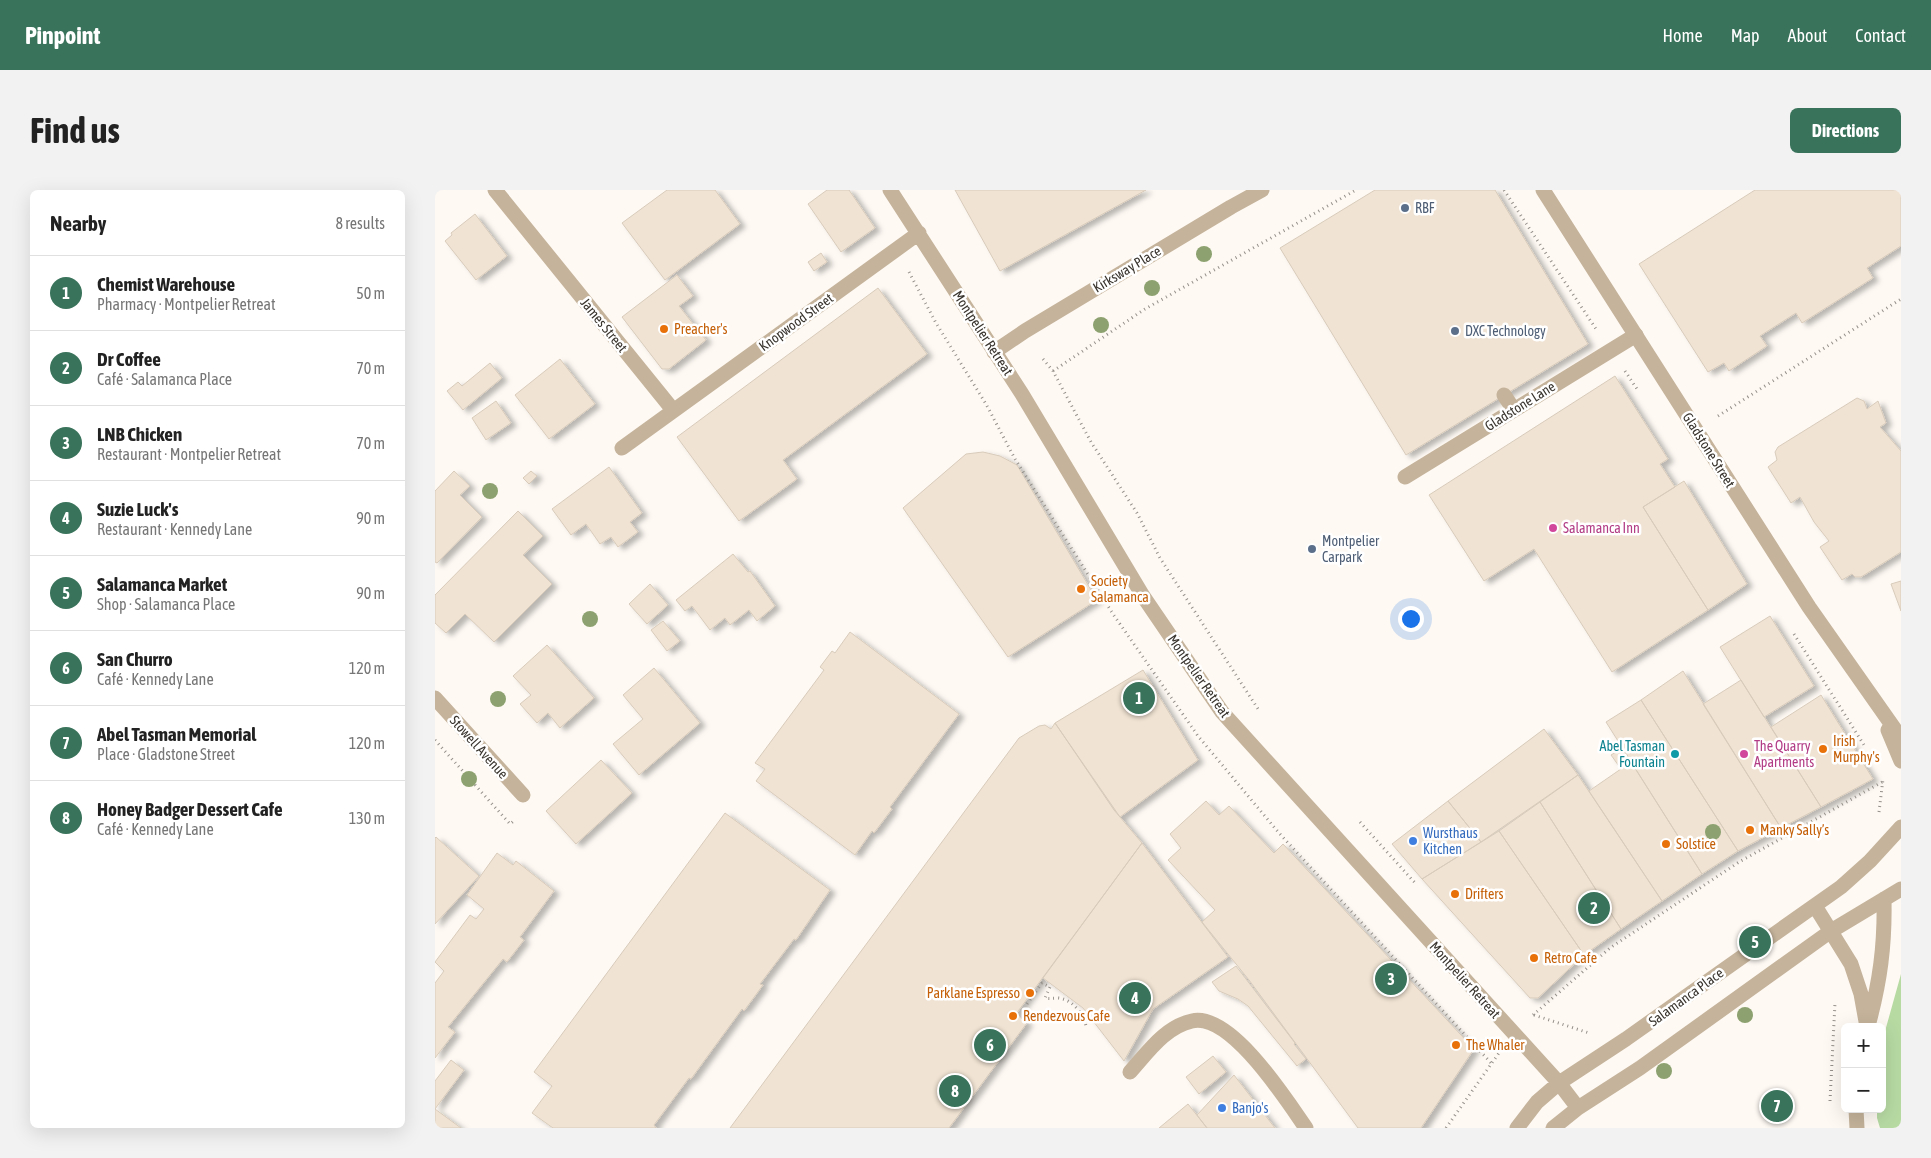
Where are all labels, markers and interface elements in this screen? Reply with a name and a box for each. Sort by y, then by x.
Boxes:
text: Pinpoint [25,22,100,49]
text: Home [1663,25,1703,46]
text: Map [1731,25,1760,46]
text: About [1788,25,1827,46]
text: Contact [1855,25,1906,46]
button: Directions [1790,108,1901,153]
text: Find us [30,110,120,150]
place label: RBF [1415,200,1435,216]
marker: RBF [1399,202,1411,214]
text: Nearby [50,211,106,235]
text: 8 results [335,214,385,232]
street label: Kirksway Place [1090,242,1164,296]
text: Chemist Warehouse [97,273,235,295]
text: 1 [62,284,70,302]
text: 50 m [356,284,385,302]
street label: Montpelier Retreat [950,288,1016,378]
street label: Knopwood Street [756,290,836,354]
text: Pharmacy · Montpelier Retreat [97,295,276,313]
street label: James Street [577,295,631,355]
place label: Preacher's [674,321,728,337]
marker: Preacher's [658,323,670,335]
place label: DXC Technology [1465,323,1546,339]
marker: DXC Technology [1449,325,1461,337]
text: Dr Coffee [97,348,161,370]
text: 2 [62,359,70,377]
text: 70 m [356,359,385,377]
text: Café · Salamanca Place [97,370,232,388]
street label: Gladstone Lane [1482,378,1558,434]
street label: Gladstone Street [1680,410,1738,490]
text: LNB Chicken [97,423,182,445]
text: 3 [62,434,70,452]
text: 70 m [356,434,385,452]
text: Restaurant · Montpelier Retreat [97,445,281,463]
text: Suzie Luck's [97,498,178,520]
text: 4 [62,509,70,527]
text: 90 m [356,509,385,527]
text: Restaurant · Kennedy Lane [97,520,252,538]
place label: Salamanca Inn [1563,520,1640,536]
marker: Salamanca Inn [1547,522,1559,534]
place label: Montpelier Carpark [1322,533,1380,565]
marker: Montpelier Carpark [1306,543,1318,555]
text: Salamanca Market [97,573,227,595]
place label: Society Salamanca [1091,573,1149,605]
marker: Society Salamanca [1075,583,1087,595]
text: 5 [62,584,70,602]
text: 90 m [356,584,385,602]
text: Shop · Salamanca Place [97,595,235,613]
your location [1398,606,1424,632]
street label: Montpelier Retreat [1164,631,1234,721]
text: San Churro [97,648,173,670]
text: 6 [62,659,70,677]
text: 120 m [349,659,385,677]
text: Café · Kennedy Lane [97,670,214,688]
pin: 1 [1123,679,1155,717]
street label: Stowell Avenue [447,712,511,782]
text: Abel Tasman Memorial [97,723,256,745]
place label: Irish Murphy's [1833,733,1880,765]
text: 7 [62,734,70,752]
text: 120 m [349,734,385,752]
place label: Abel Tasman Fountain [1600,738,1665,770]
place label: The Quarry Apartments [1754,738,1814,770]
marker: Irish Murphy's [1817,743,1829,755]
text: Place · Gladstone Street [97,745,235,763]
marker: Abel Tasman Fountain [1669,748,1681,760]
marker: The Quarry Apartments [1738,748,1750,760]
text: Honey Badger Dessert Cafe [97,798,283,820]
text: 8 [62,809,70,827]
text: 130 m [349,809,385,827]
text: Café · Kennedy Lane [97,820,214,838]
place label: Manky Sally’s [1760,822,1829,838]
marker: Manky Sally’s [1744,824,1756,836]
place label: Wursthaus Kitchen [1423,825,1478,857]
marker: Wursthaus Kitchen [1407,835,1419,847]
place label: Solstice [1676,836,1716,852]
marker: Solstice [1660,838,1672,850]
place label: Drifters [1465,886,1503,902]
marker: Drifters [1449,888,1461,900]
pin: 2 [1578,889,1610,927]
pin: 5 [1739,923,1771,961]
street label: Montpelier Retreat [1426,938,1504,1022]
place label: Retro Cafe [1544,950,1597,966]
marker: Retro Cafe [1528,952,1540,964]
pin: 3 [1375,960,1407,998]
street label: Salamanca Place [1646,965,1726,1029]
pin: 4 [1119,979,1151,1017]
place label: Parklane Espresso [927,985,1020,1001]
marker: Parklane Espresso [1024,987,1036,999]
place label: Rendezvous Cafe [1023,1008,1110,1024]
marker: Rendezvous Cafe [1007,1010,1019,1022]
map controls [1841,1023,1886,1113]
button: + [1841,1023,1886,1068]
pin: 6 [974,1026,1006,1064]
place label: The Whaler [1466,1037,1525,1053]
marker: The Whaler [1450,1039,1462,1051]
button: − [1841,1068,1886,1113]
pin: 8 [939,1072,971,1110]
pin: 7 [1761,1087,1793,1125]
place label: Banjo's [1232,1100,1268,1116]
marker: Banjo's [1216,1102,1228,1114]

